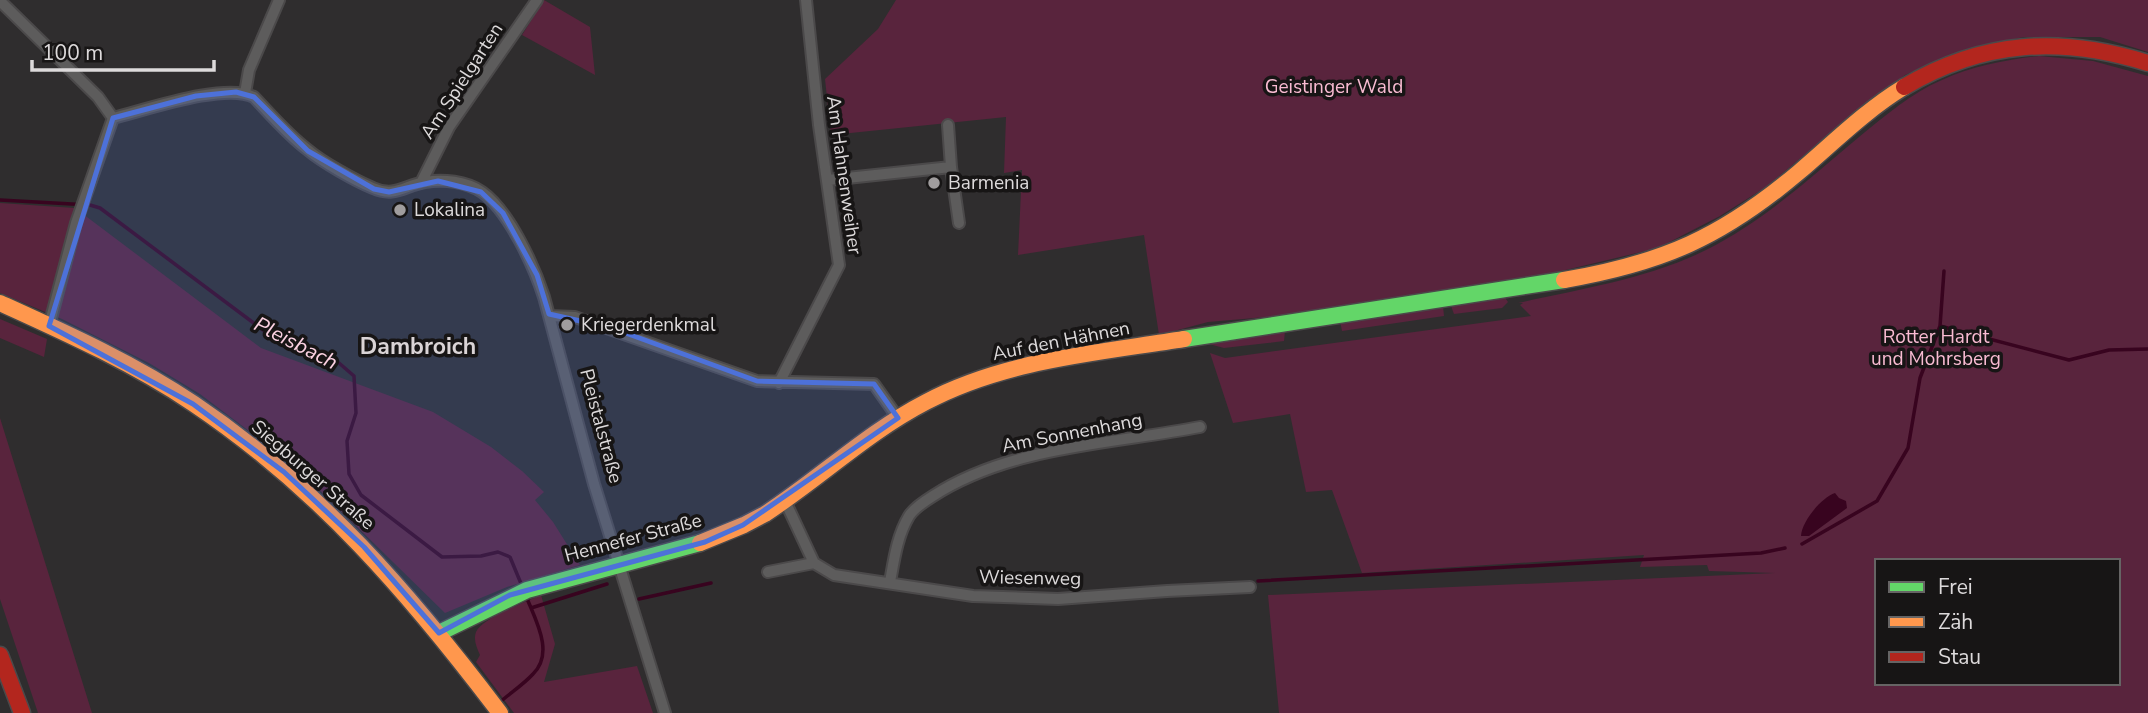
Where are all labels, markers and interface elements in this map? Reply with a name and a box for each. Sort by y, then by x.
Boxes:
street label: Am Spielgarten [415,18,509,144]
scale bar [32,28,214,72]
text: 100 m [42,39,103,67]
park label: Geistinger Wald [1265,74,1403,100]
street label: Am Hahnenweiher [820,94,868,256]
place label: Barmenia [948,170,1029,196]
marker: Barmenia [926,175,942,191]
place label: Lokalina [414,197,485,223]
marker: Lokalina [392,202,408,218]
water label: Pleisbach [249,310,343,376]
place label: Kriegerdenkmal [581,312,716,338]
street label: Auf den Hähnen [990,315,1132,367]
marker: Kriegerdenkmal [559,317,575,333]
park label: Rotter Hardt und Mohrsberg [1871,324,2001,372]
district label: Dambroich [360,331,476,362]
street label: Pleistalstraße [573,366,629,486]
street label: Am Sonnenhang [1000,407,1144,459]
street label: Siegburger Straße [246,414,380,536]
street label: Hennefer Straße [562,507,704,569]
legend [1875,559,2120,685]
street label: Wiesenweg [979,564,1081,592]
text: Frei [1938,573,1973,601]
text: Zäh [1938,608,1973,636]
text: Stau [1938,643,1981,671]

